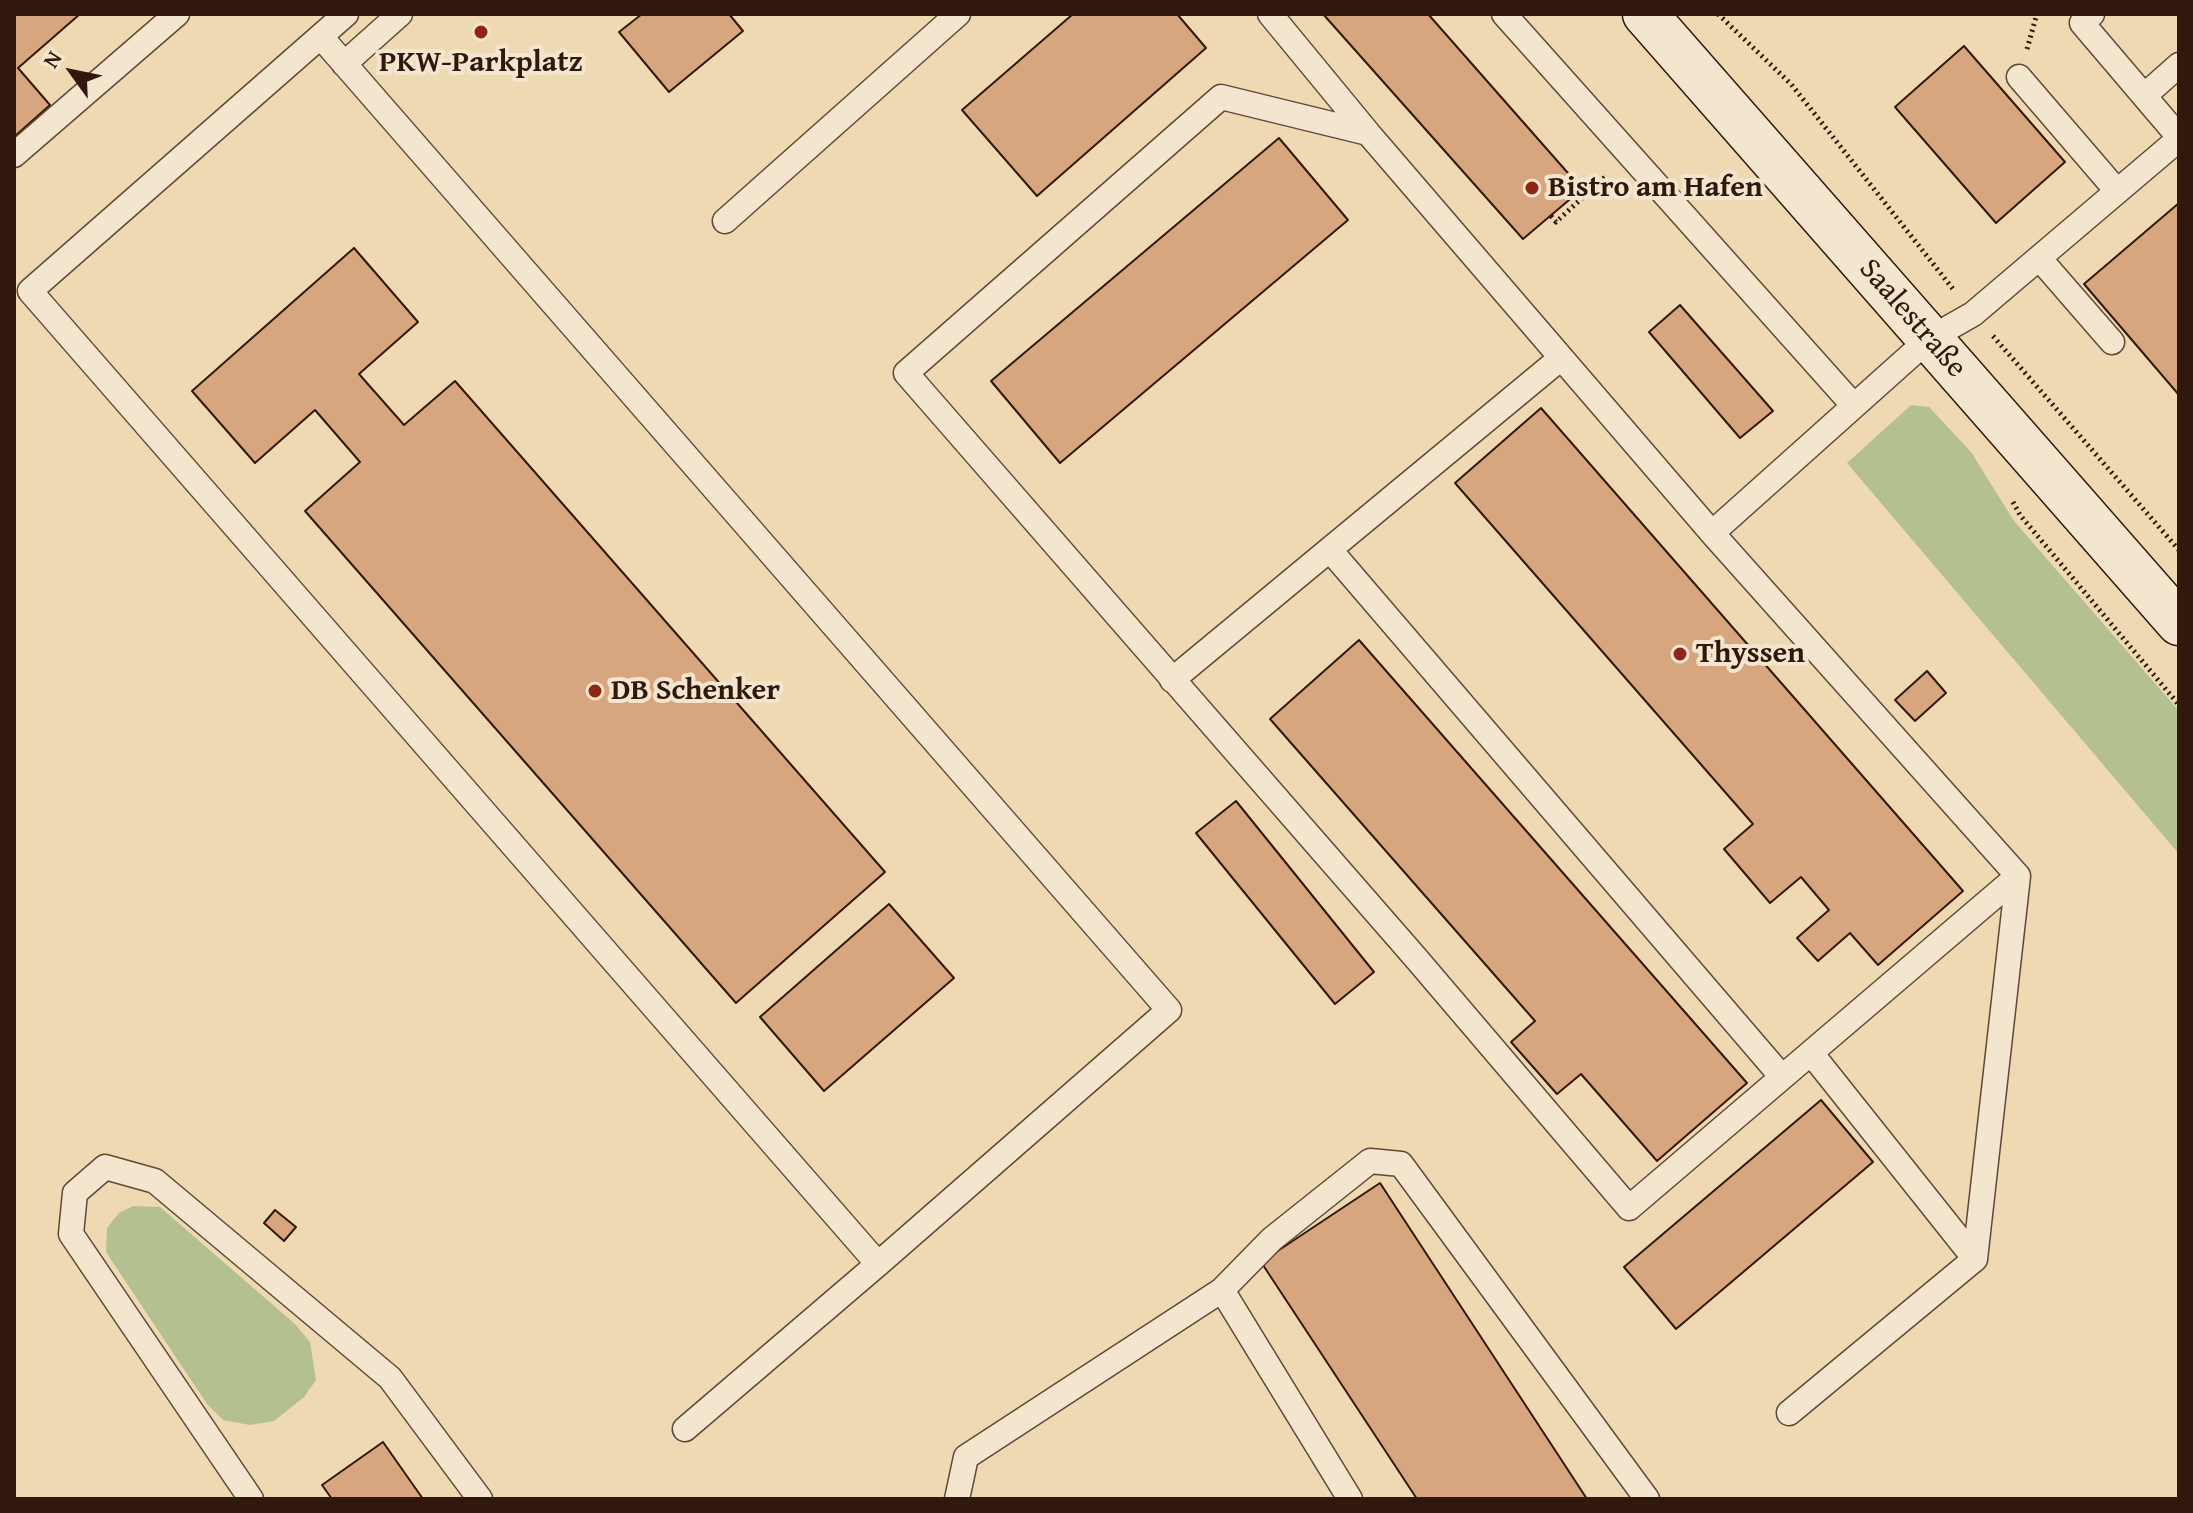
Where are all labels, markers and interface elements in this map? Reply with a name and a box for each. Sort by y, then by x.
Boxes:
marker: PKW-Parkplatz [472,23,490,41]
north arrow [32,32,112,112]
text: N [34,44,69,74]
place label: PKW-Parkplatz [379,45,583,81]
place label: Bistro am Hafen [1548,170,1763,206]
marker: Bistro am Hafen [1523,179,1541,197]
street label: Saalestraße [1851,252,1973,386]
place label: Thyssen [1696,636,1805,672]
marker: Thyssen [1671,645,1689,663]
place label: DB Schenker [611,673,780,709]
marker: DB Schenker [586,682,604,700]

